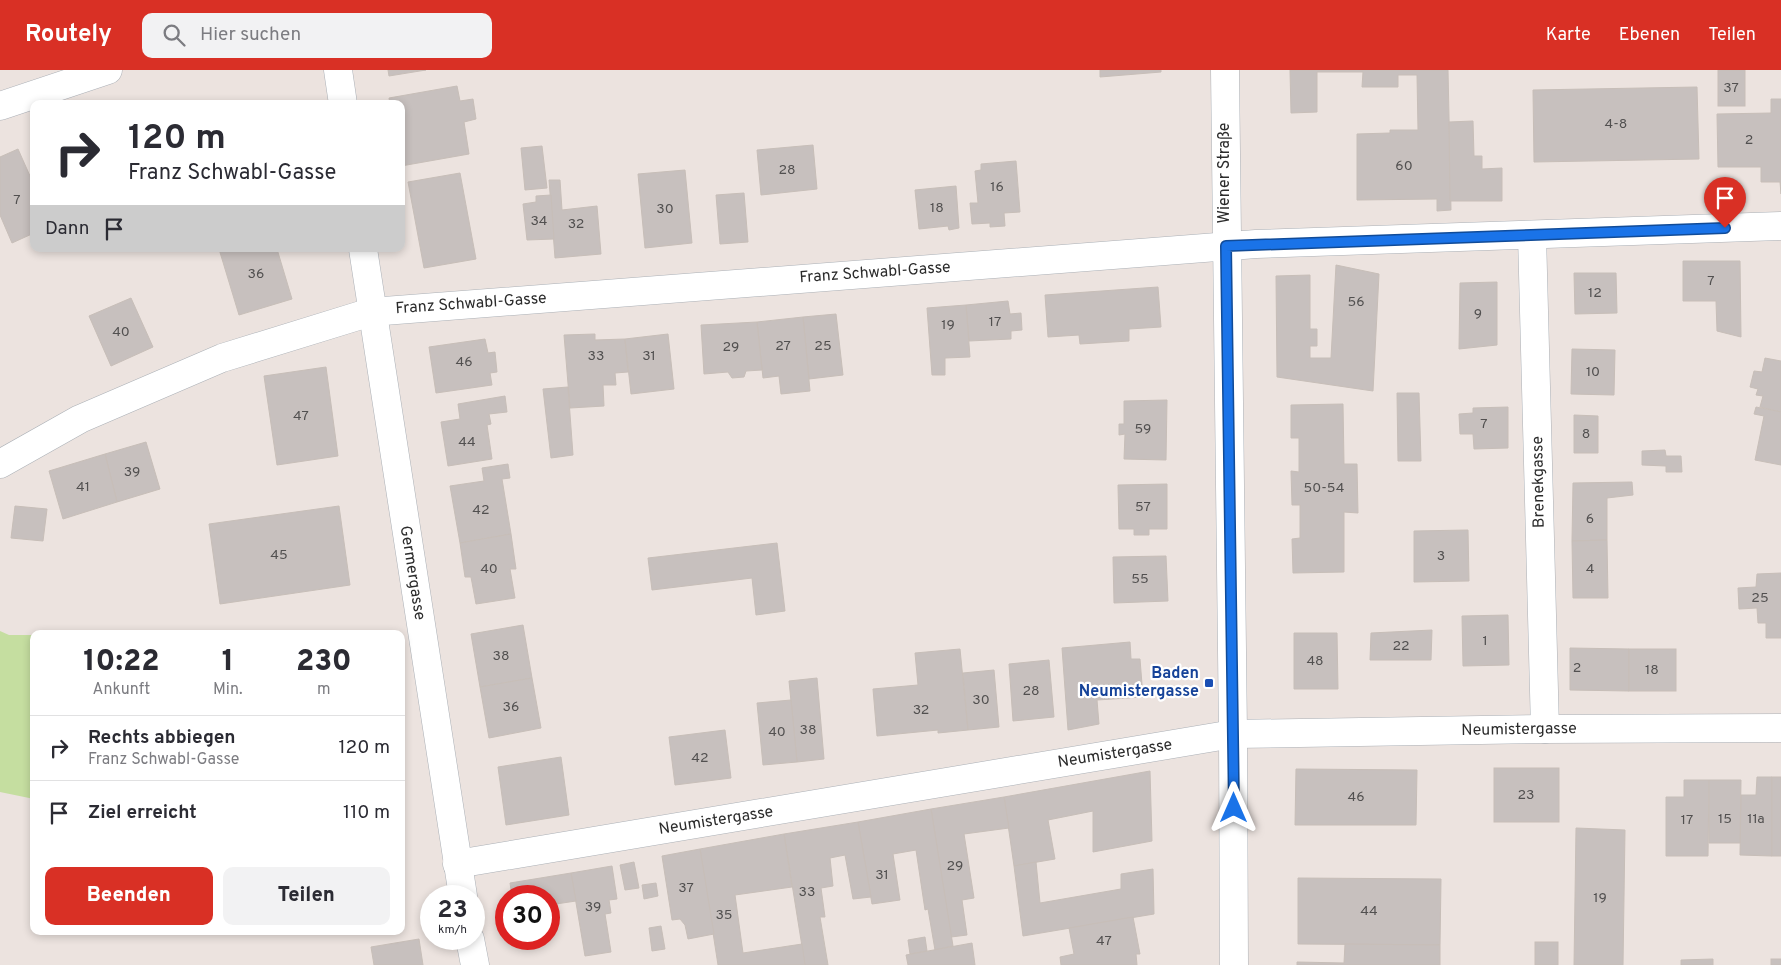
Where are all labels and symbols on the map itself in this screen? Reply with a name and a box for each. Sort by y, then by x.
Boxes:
house number: 37 [1723,80,1739,97]
house number: 4-8 [1605,116,1627,133]
street label: Wiener Straße [1215,123,1235,223]
house number: 2 [1745,132,1753,149]
house number: 60 [1395,158,1413,175]
house number: 28 [778,162,796,179]
pin [1704,177,1746,228]
house number: 16 [990,179,1004,196]
house number: 7 [13,192,21,209]
house number: 18 [930,200,944,217]
house number: 30 [656,201,674,218]
house number: 34 [530,213,548,230]
house number: 32 [568,216,584,233]
street label: Franz Schwabl-Gasse [799,258,951,288]
house number: 36 [248,266,264,283]
house number: 7 [1707,273,1715,290]
house number: 12 [1588,285,1602,302]
street label: Franz Schwabl-Gasse [395,289,547,319]
house number: 56 [1347,294,1365,311]
house number: 9 [1474,306,1482,323]
house number: 17 [989,314,1001,331]
house number: 19 [941,317,955,334]
house number: 40 [112,324,130,341]
house number: 27 [775,338,791,355]
house number: 25 [814,338,832,355]
house number: 29 [723,339,739,356]
house number: 33 [588,348,604,365]
house number: 31 [642,348,656,365]
house number: 46 [455,354,473,371]
house number: 10 [1586,364,1600,381]
house number: 47 [293,408,309,425]
house number: 7 [1480,416,1488,433]
house number: 59 [1135,421,1151,438]
house number: 8 [1582,426,1590,443]
house number: 44 [458,434,476,451]
street label: Brenekgasse [1528,436,1550,528]
house number: 39 [124,464,140,481]
house number: 41 [76,479,90,496]
house number: 50-54 [1304,480,1344,497]
house number: 57 [1135,499,1151,516]
house number: 42 [472,502,490,519]
house number: 6 [1586,511,1594,528]
street label: Germergasse [395,524,429,622]
house number: 45 [270,547,288,564]
house number: 3 [1437,548,1445,565]
house number: 40 [480,561,498,578]
house number: 4 [1586,561,1594,578]
house number: 55 [1131,571,1149,588]
house number: 25 [1751,590,1769,607]
house number: 1 [1482,633,1488,650]
house number: 22 [1392,638,1410,655]
house number: 38 [493,648,509,665]
house number: 48 [1306,653,1324,670]
house number: 2 [1573,660,1581,677]
house number: 18 [1645,662,1659,679]
place label: Baden Neumistergasse [1079,664,1199,702]
marker: Baden Neumistergasse [1203,677,1215,689]
house number: 28 [1022,683,1040,700]
house number: 30 [972,692,990,709]
house number: 36 [503,699,519,716]
house number: 32 [913,702,929,719]
street label: Neumistergasse [1461,719,1577,741]
house number: 38 [800,722,816,739]
house number: 40 [768,724,786,741]
street label: Neumistergasse [1056,735,1174,773]
house number: 42 [691,750,709,767]
position arrow [1207,781,1259,833]
house number: 23 [1518,787,1535,804]
house number: 46 [1347,789,1365,806]
street label: Neumistergasse [657,802,775,840]
house number: 15 [1718,811,1732,828]
house number: 11a [1747,811,1765,828]
house number: 17 [1681,812,1693,829]
house number: 29 [947,858,963,875]
house number: 31 [875,867,889,884]
house number: 37 [678,880,694,897]
house number: 33 [799,884,815,901]
speed limit sign: 30 [495,885,560,950]
house number: 19 [1593,890,1607,907]
house number: 39 [585,899,601,916]
house number: 44 [1360,903,1378,920]
house number: 35 [715,907,733,924]
house number: 47 [1096,933,1112,950]

